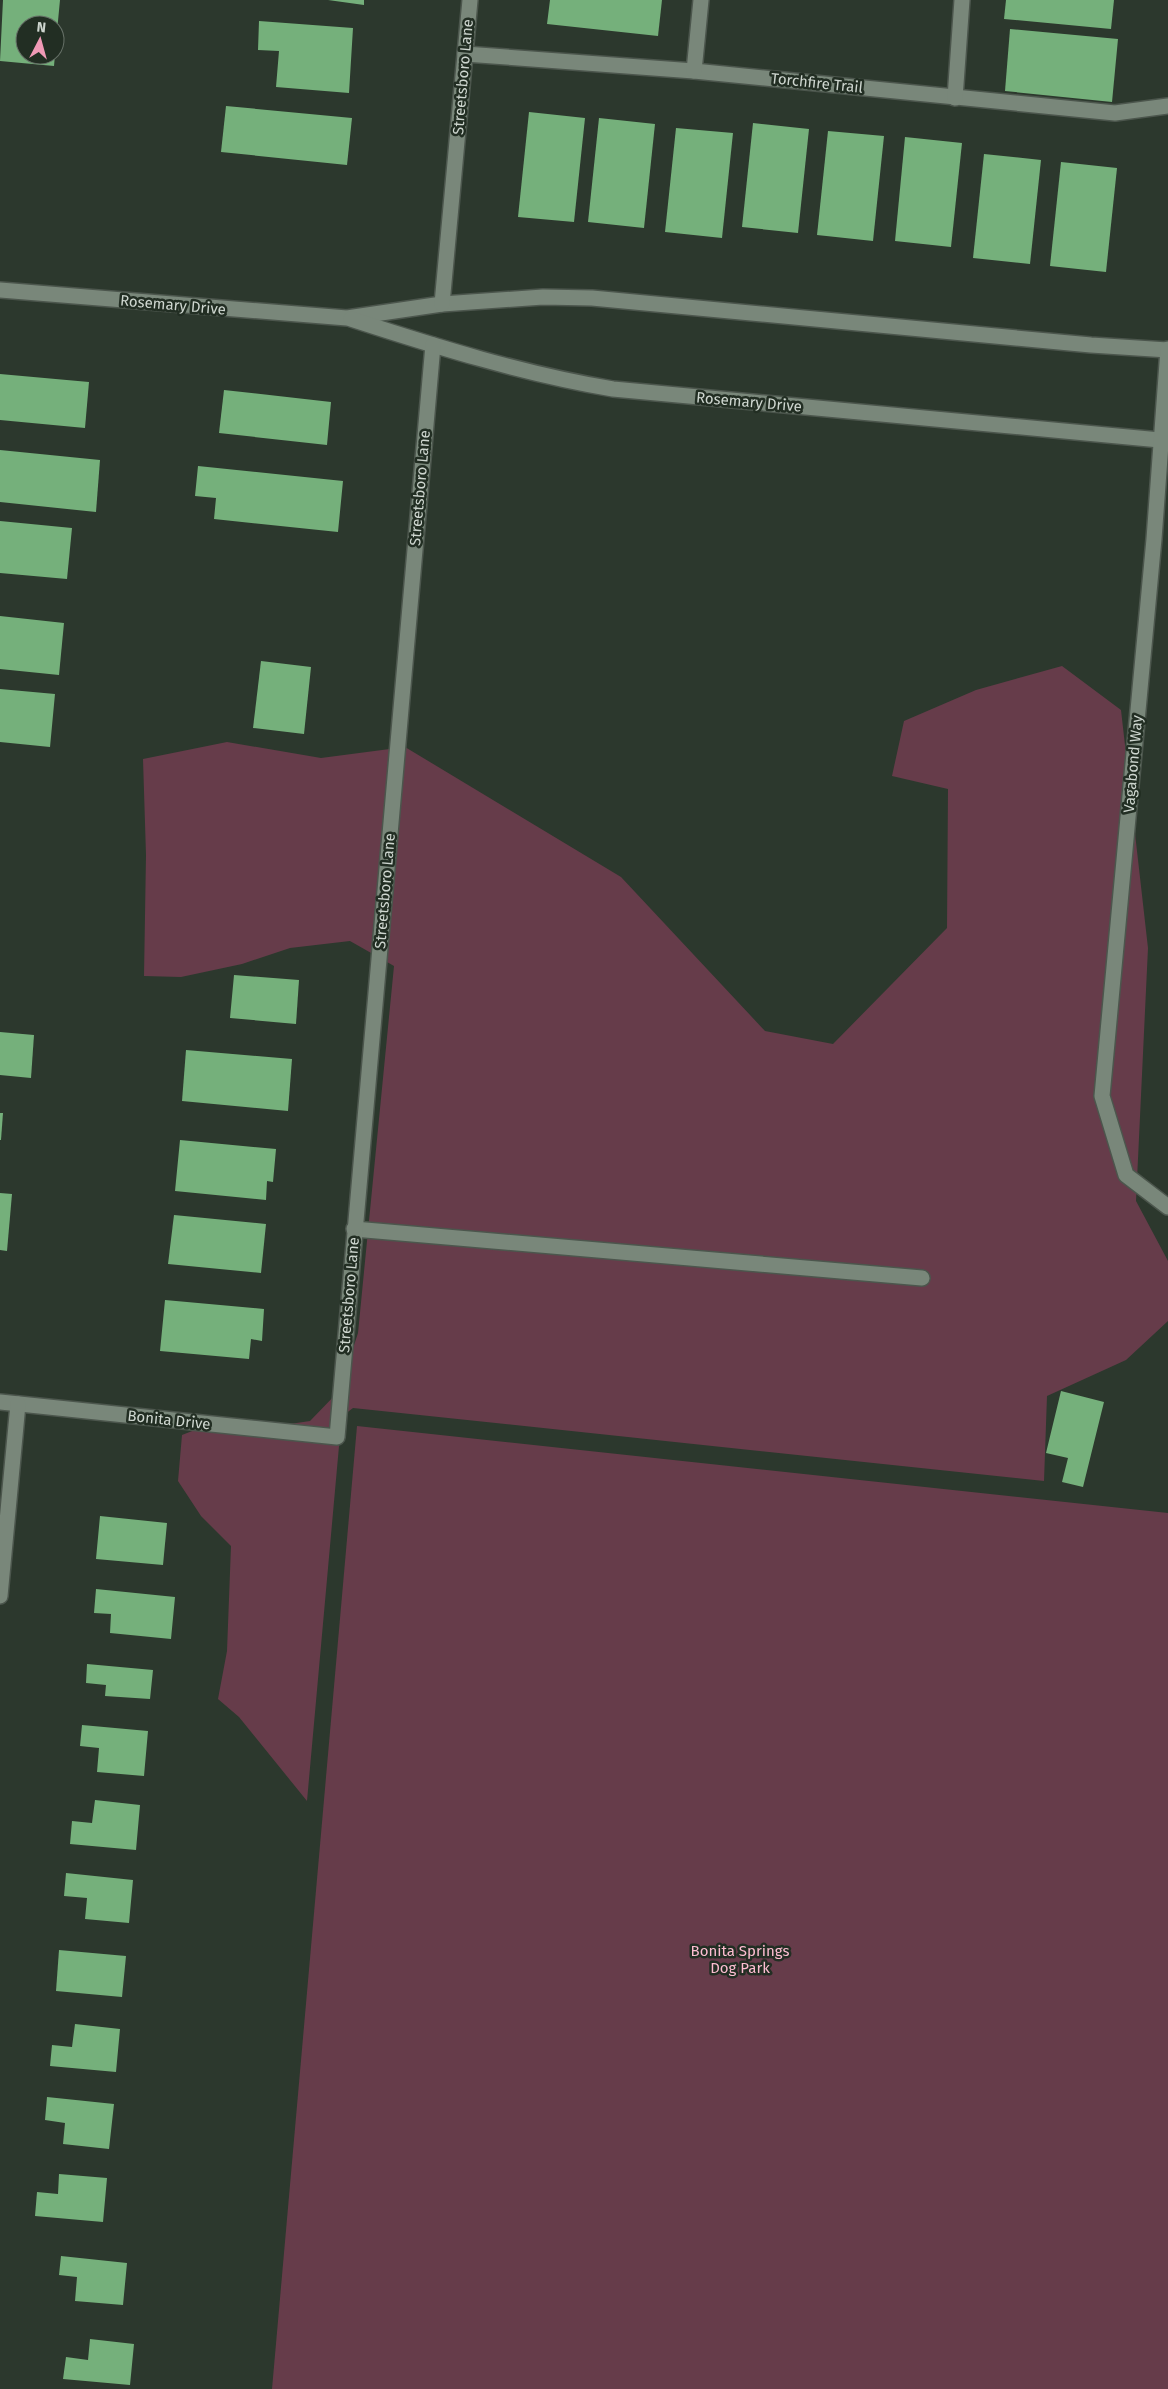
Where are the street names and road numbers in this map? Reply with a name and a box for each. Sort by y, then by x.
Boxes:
street label: Streetsboro Lane [449,18,477,136]
street label: Torchfire Trail [770,69,865,97]
street label: Rosemary Drive [119,291,227,319]
street label: Rosemary Drive [695,388,803,416]
street label: Streetsboro Lane [406,429,434,547]
street label: Vagabond Way [1120,714,1146,814]
street label: Streetsboro Lane [371,832,399,950]
street label: Streetsboro Lane [335,1236,363,1354]
street label: Bonita Drive [127,1407,211,1433]

